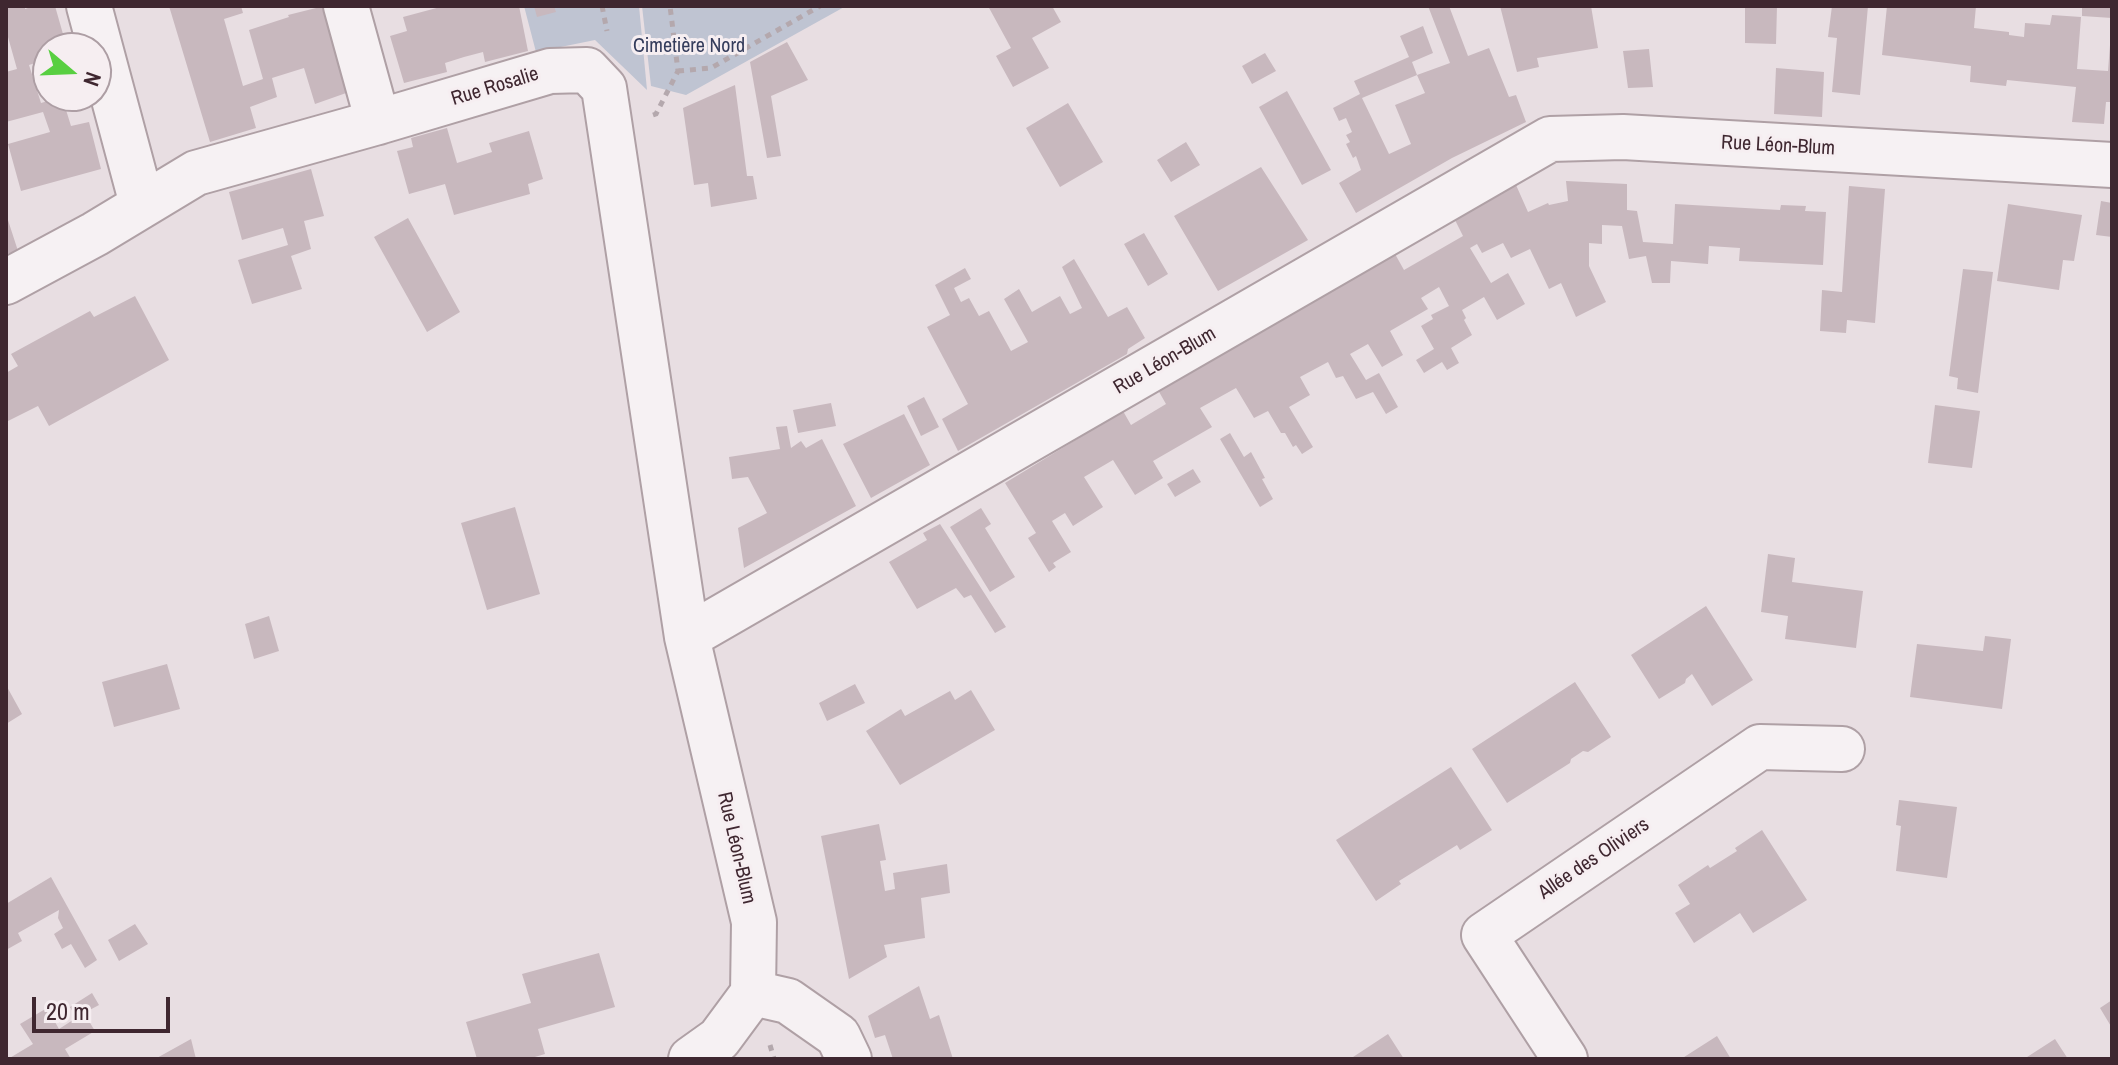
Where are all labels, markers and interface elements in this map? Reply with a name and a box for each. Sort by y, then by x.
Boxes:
north arrow [32,32,112,112]
park label: Cimetière Nord [633,35,745,59]
street label: Rue Rosalie [448,62,542,112]
text: N [76,68,109,90]
street label: Rue Léon-Blum [1720,131,1836,161]
street label: Rue Léon-Blum [1110,322,1220,400]
street label: Rue Léon-Blum [711,790,761,906]
street label: Allée des Oliviers [1534,813,1654,905]
scale bar [36,981,174,1031]
text: 20 m [46,995,90,1027]

